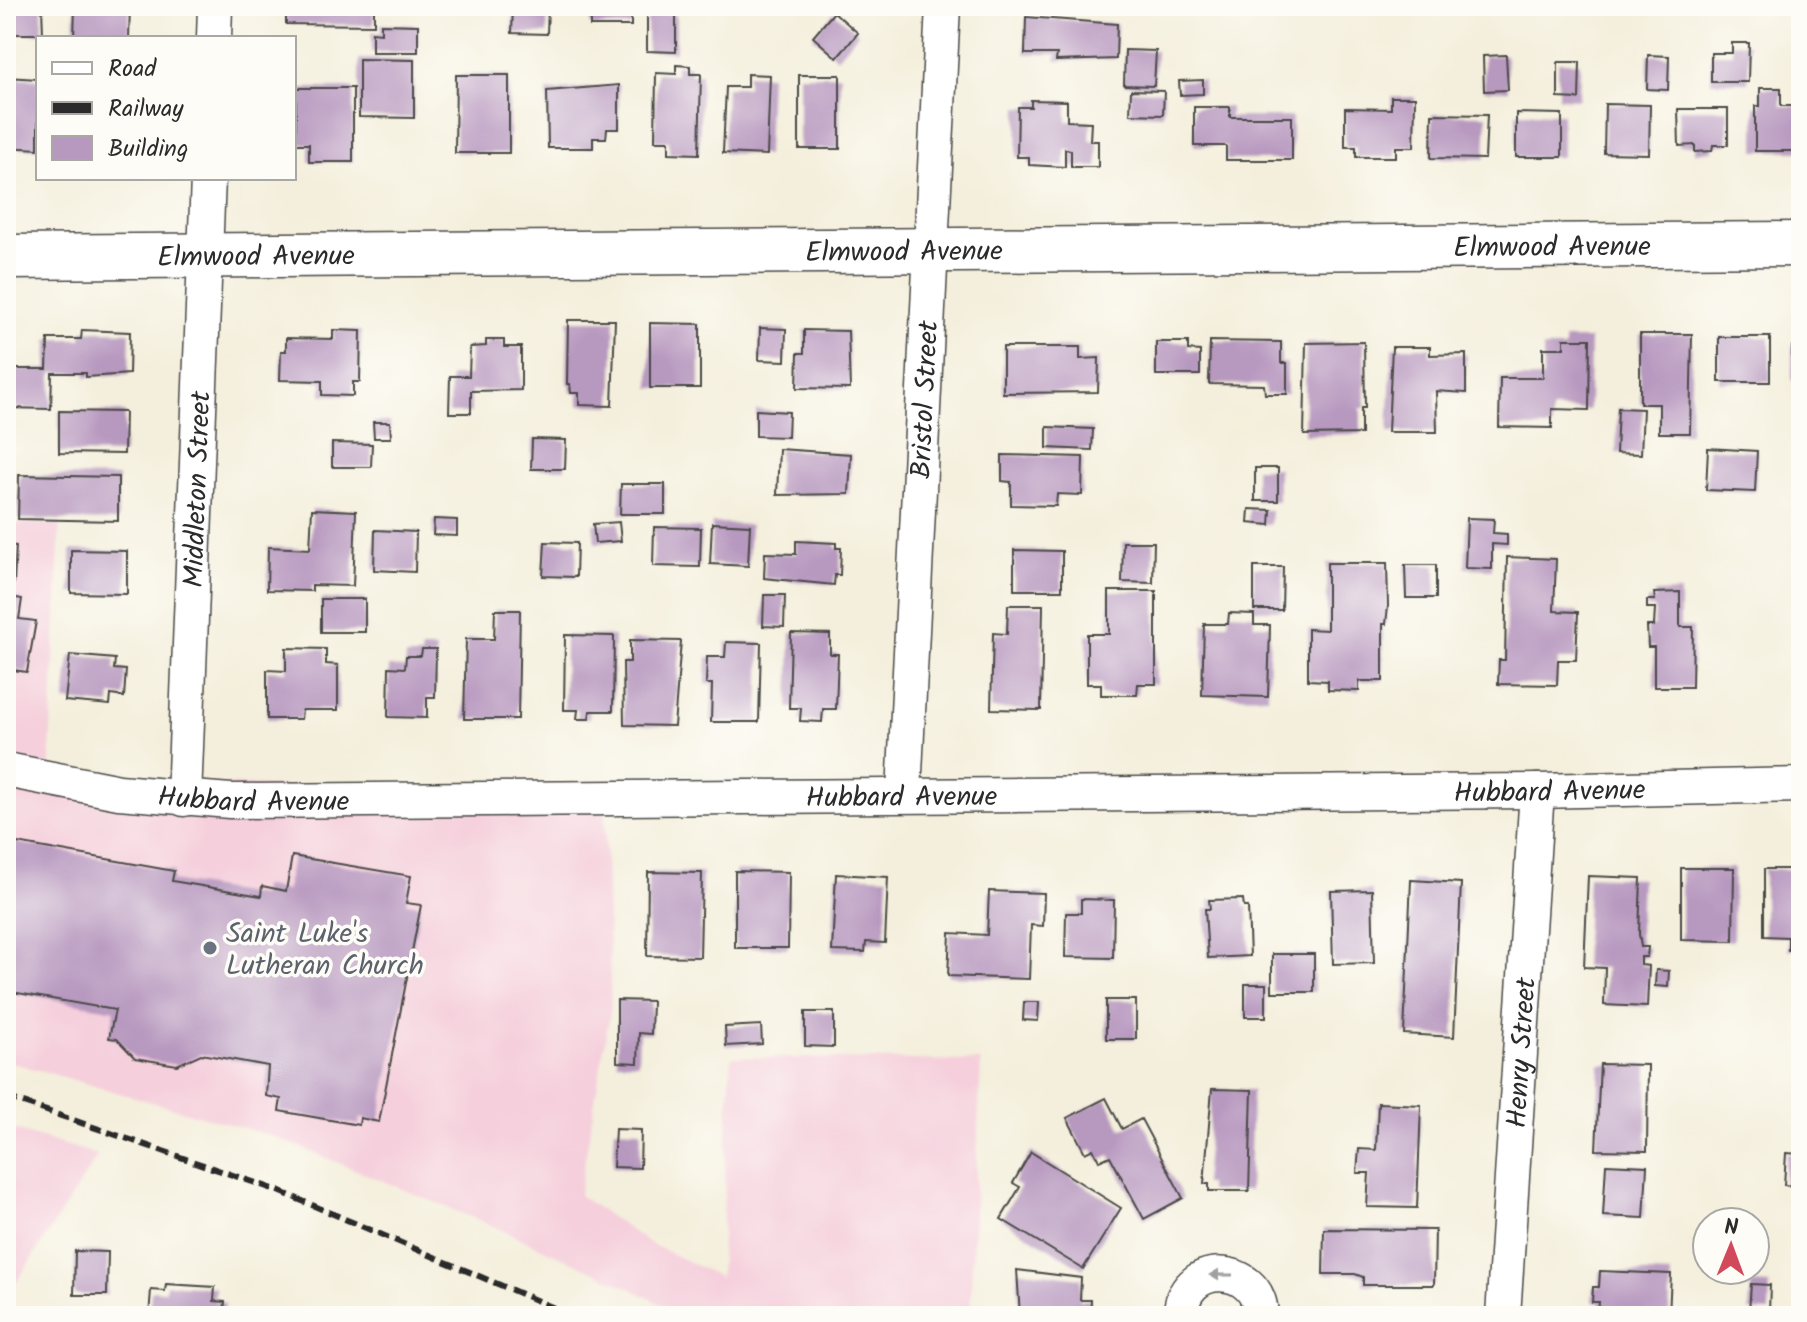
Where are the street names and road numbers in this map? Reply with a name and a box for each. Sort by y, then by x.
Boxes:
street label: Elmwood Avenue [1453,225,1651,272]
street label: Elmwood Avenue [805,230,1003,276]
street label: Elmwood Avenue [157,234,355,281]
street label: Bristol Street [900,318,952,480]
street label: Middleton Street [172,389,225,589]
street label: Hubbard Avenue [1453,769,1646,817]
street label: Hubbard Avenue [156,775,350,826]
street label: Hubbard Avenue [805,775,998,822]
street label: Henry Street [1495,975,1550,1130]

